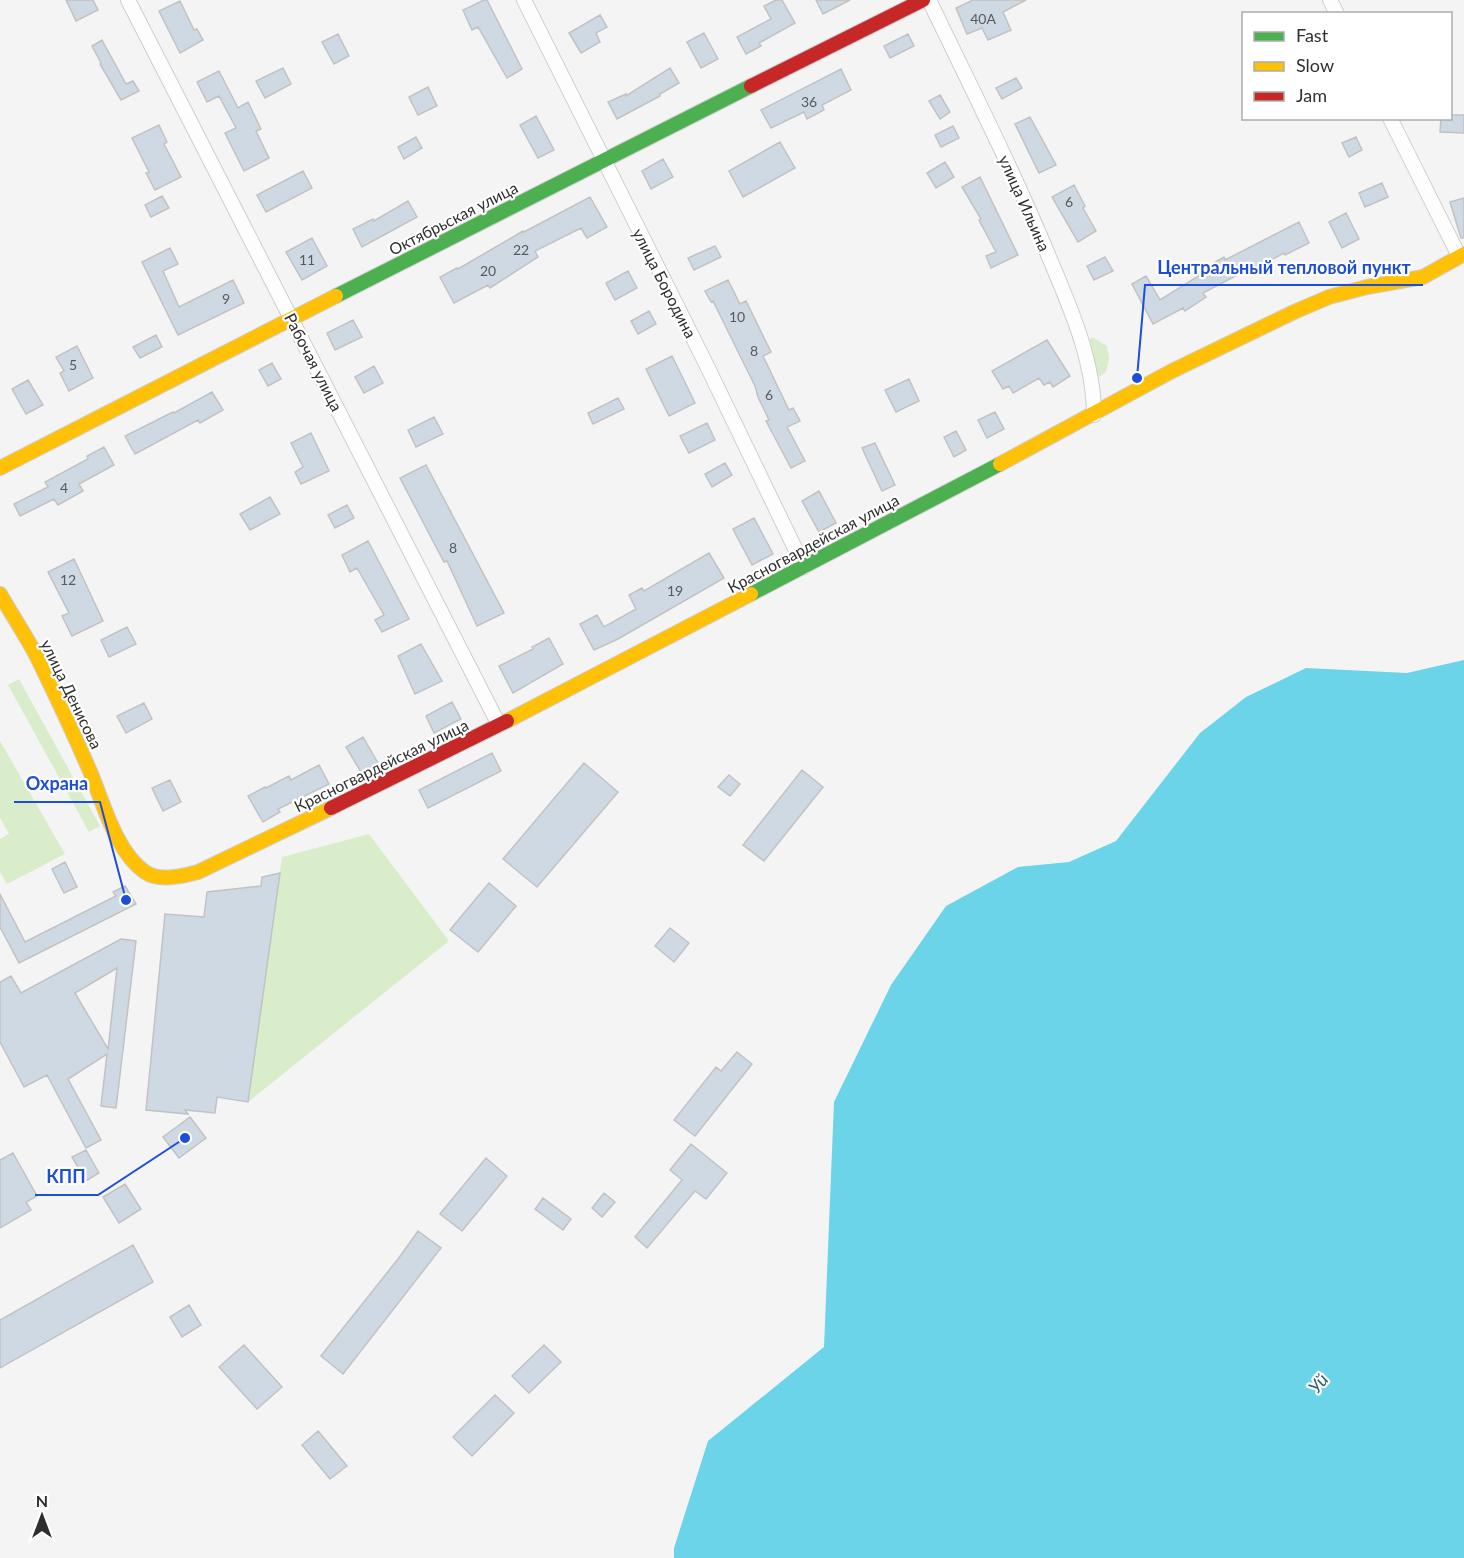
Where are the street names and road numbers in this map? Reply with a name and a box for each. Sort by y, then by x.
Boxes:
street label: улица Ильина [995,152,1055,254]
street label: Октябрьская улица [385,177,521,259]
street label: улица Бородина [629,225,701,341]
street label: Рабочая улица [281,310,347,414]
street label: Красногвардейская улица [724,490,902,596]
street label: улица Денисова [37,636,107,752]
street label: Красногвардейская улица [291,715,471,815]

